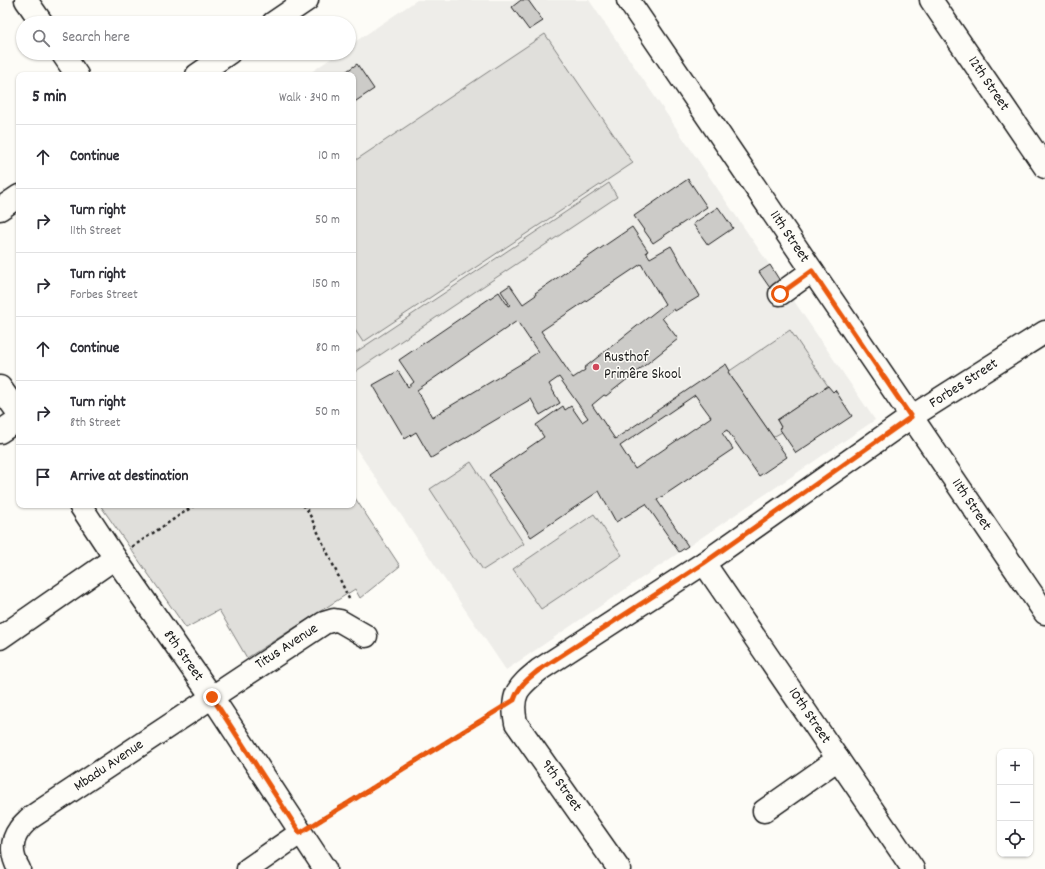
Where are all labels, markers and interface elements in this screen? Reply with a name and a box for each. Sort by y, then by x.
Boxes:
search box [16,16,356,60]
icon: search [30,27,52,49]
text: Search here [62,27,130,49]
street label: 12th Street [962,52,1015,116]
text: 5 min [32,86,66,110]
text: Walk · 340 m [279,89,340,108]
icon: ahead [32,146,54,168]
text: Continue [70,146,119,168]
text: 10 m [318,147,340,166]
text: Turn right [70,200,126,222]
street label: 11th Street [763,206,815,268]
icon: right [32,210,54,232]
text: 50 m [315,211,340,230]
text: 11th Street [70,222,121,241]
text: Turn right [70,264,126,286]
icon: right [32,274,54,296]
text: 150 m [312,275,340,294]
route start [771,285,789,303]
text: Forbes Street [70,286,138,305]
icon: ahead [32,338,54,360]
text: Continue [70,338,119,360]
text: 80 m [316,339,340,358]
place label: Rusthof Primêre Skool [604,347,682,386]
street label: Forbes Street [925,353,1003,415]
marker: Rusthof Primêre Skool [591,362,601,372]
text: Turn right [70,392,126,414]
icon: right [32,402,54,424]
text: 50 m [315,403,340,422]
text: 8th Street [70,414,121,433]
icon: arrive [32,466,54,488]
text: Arrive at destination [70,466,188,488]
street label: 11th Street [945,474,997,536]
street label: Titus Avenue [251,618,323,676]
street label: 8th Street [157,626,209,687]
street label: 10th Street [782,683,836,749]
route end [203,688,221,706]
street label: Mbadu Avenue [70,734,149,798]
map controls [997,749,1033,857]
button: + [997,749,1033,785]
street label: 9th Street [535,755,587,817]
button: − [997,785,1033,821]
button: locate [997,821,1033,857]

